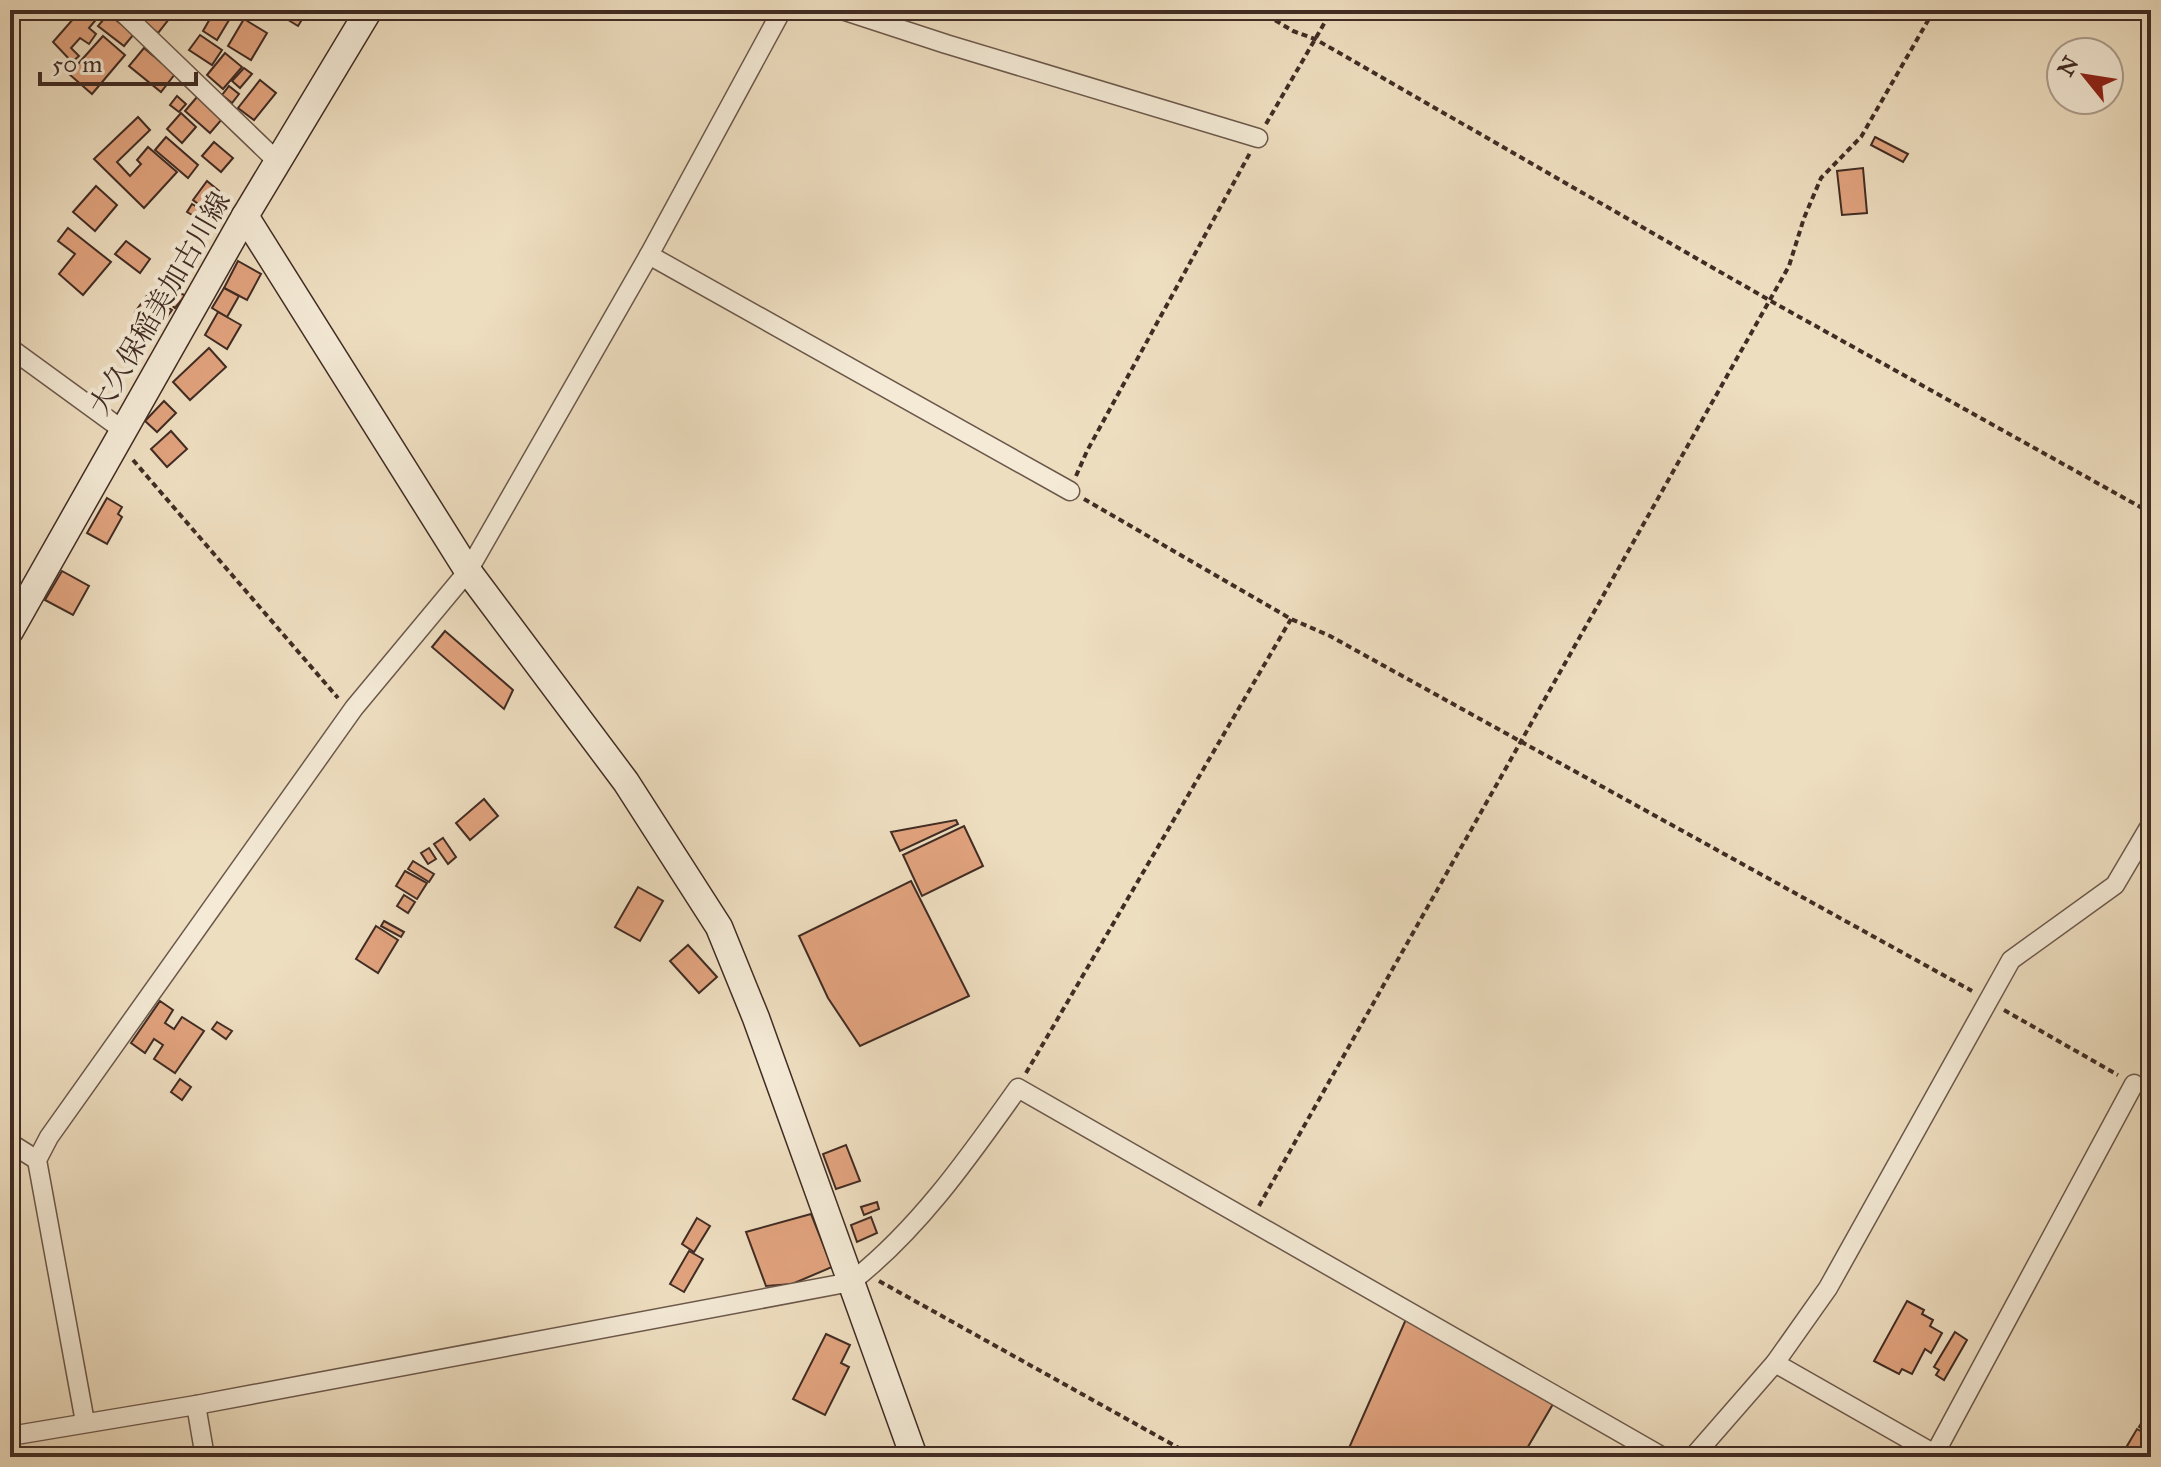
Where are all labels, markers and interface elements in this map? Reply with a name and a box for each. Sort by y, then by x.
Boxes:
scale bar [40,36,196,86]
north arrow [2045,36,2125,116]
text: 50 m [52,49,102,79]
text: N [2052,51,2085,81]
street label: 大久保稲美加古川線 [81,185,238,421]

